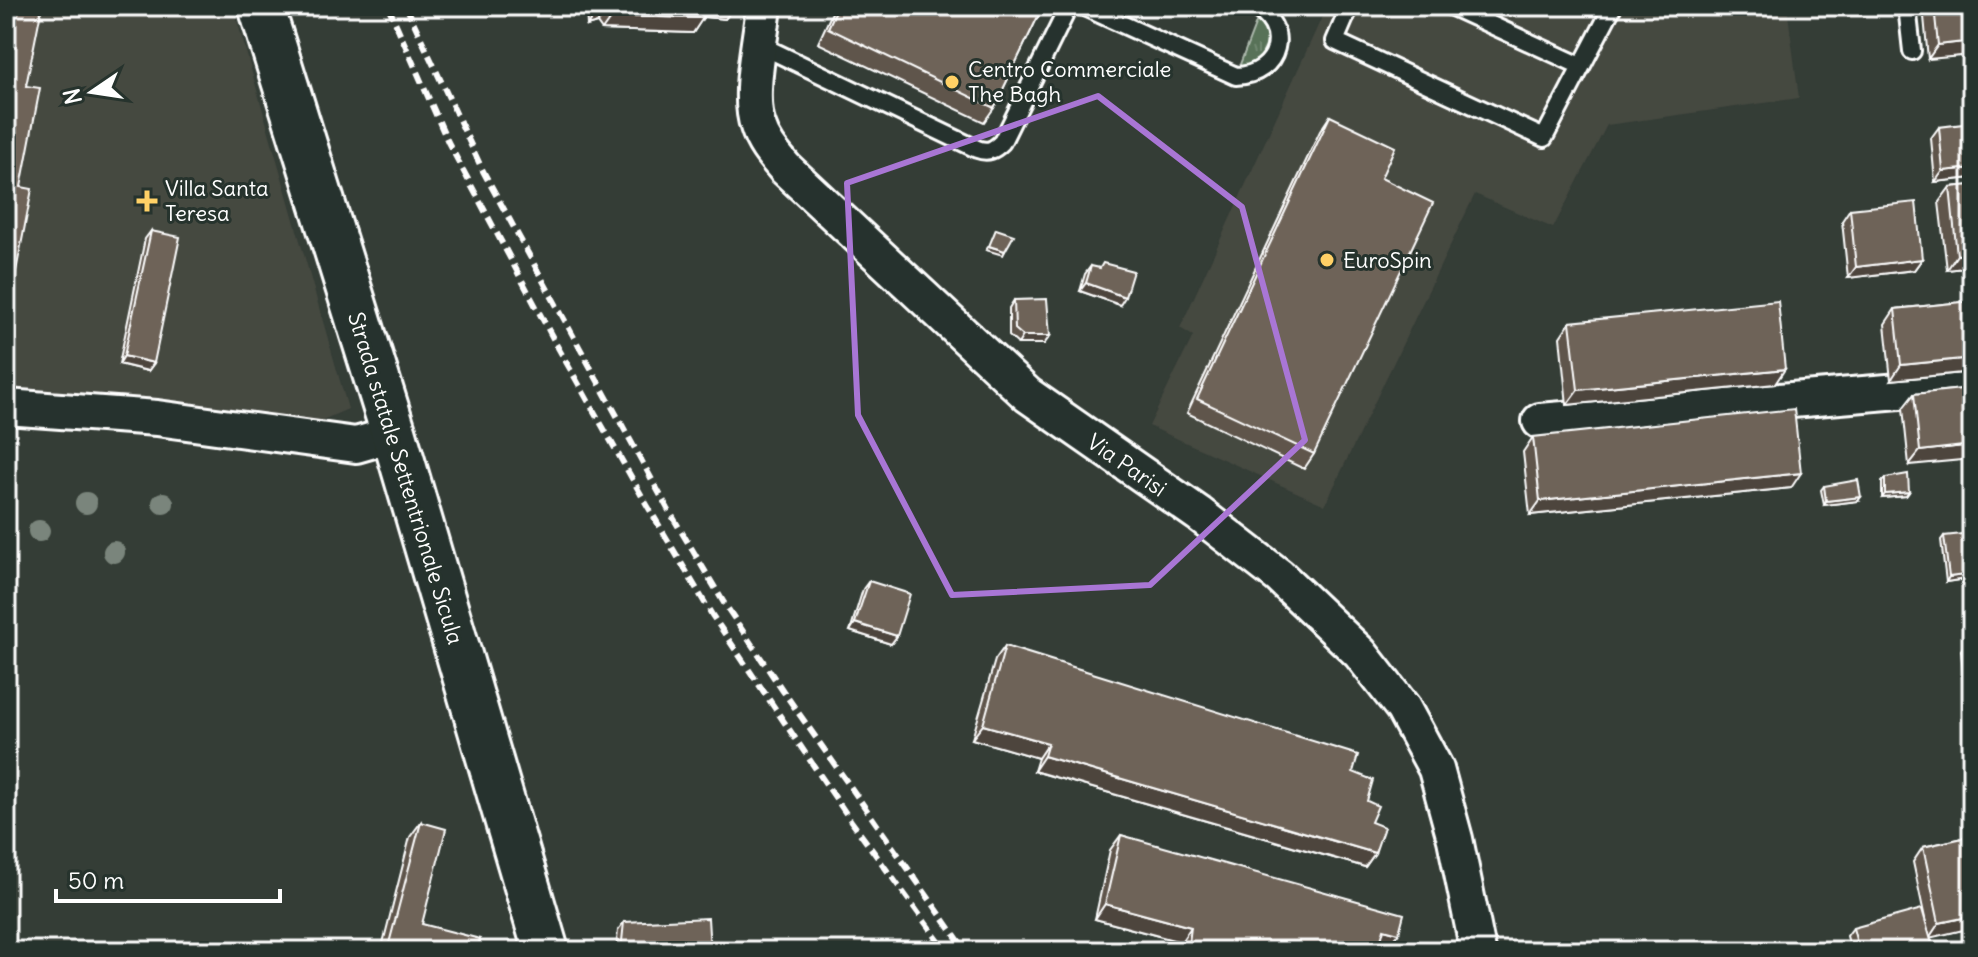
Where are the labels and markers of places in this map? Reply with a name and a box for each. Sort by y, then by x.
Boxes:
place label: Centro Commerciale The Bagh [968,55,1171,108]
marker: Centro Commerciale The Bagh [943,73,961,91]
place label: Villa Santa Teresa [165,174,269,227]
marker: Villa Santa Teresa [136,190,158,212]
place label: EuroSpin [1343,246,1432,274]
marker: EuroSpin [1318,251,1336,269]

